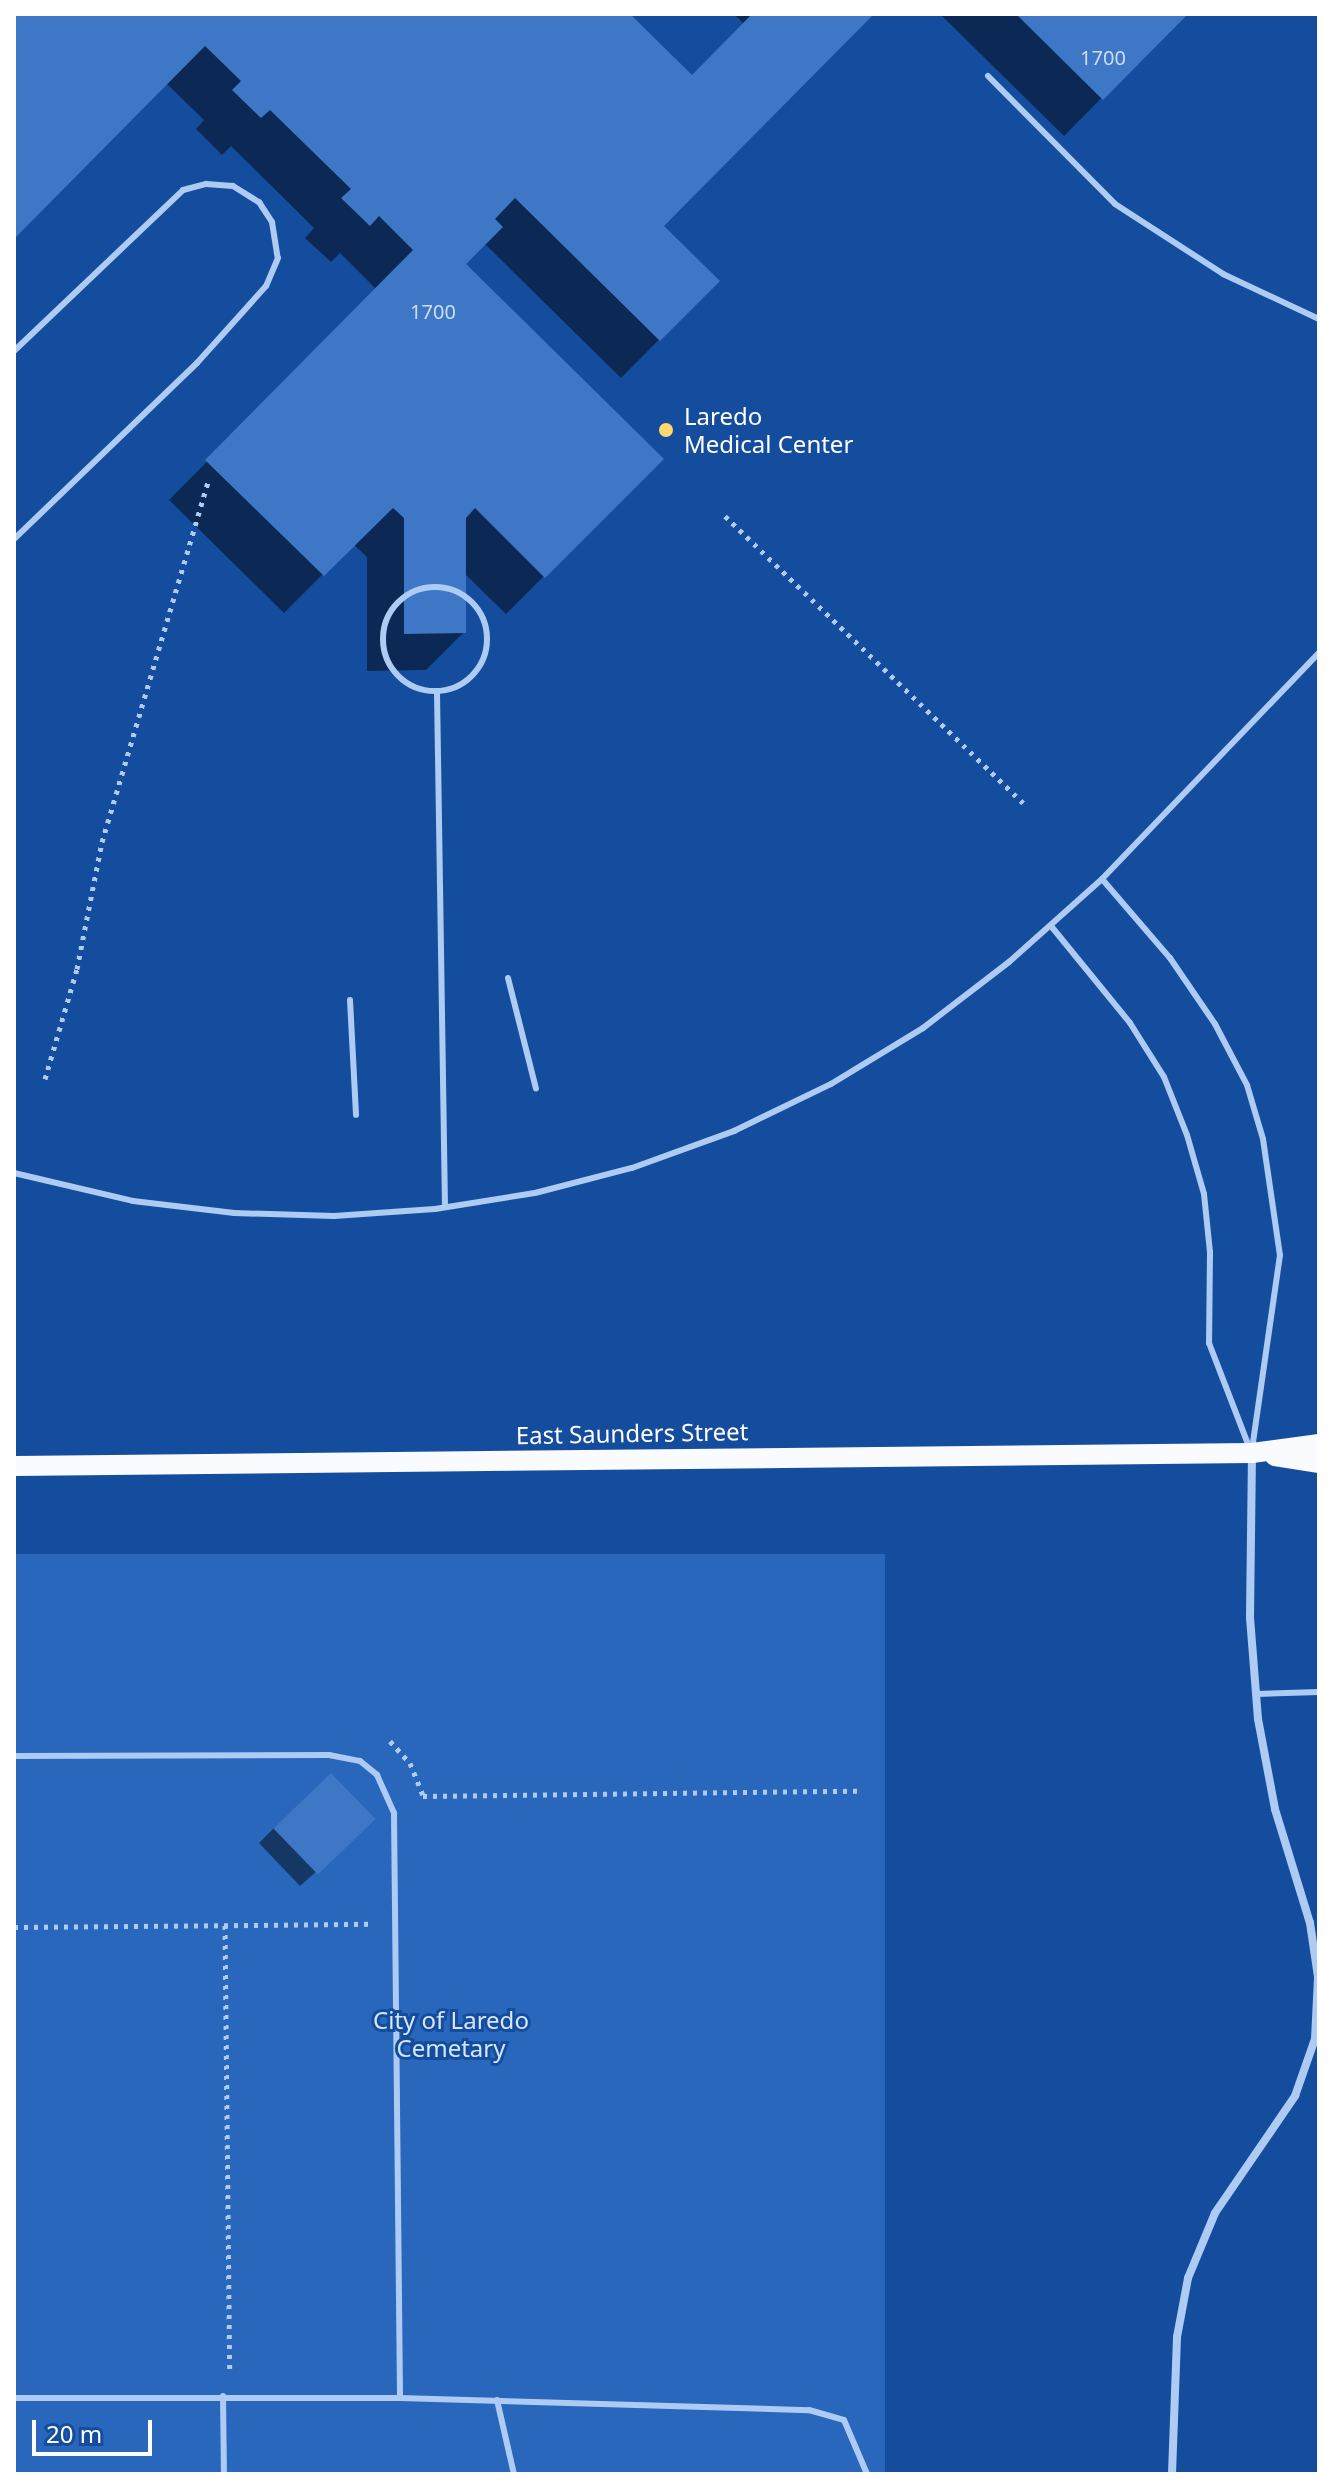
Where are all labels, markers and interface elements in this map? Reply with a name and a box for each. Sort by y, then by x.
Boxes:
house number: 1700 [1080,45,1126,69]
house number: 1700 [410,299,456,323]
place label: Laredo Medical Center [684,402,853,458]
marker: Laredo Medical Center [655,419,677,441]
street label: East Saunders Street [516,1417,748,1449]
park label: City of Laredo Cemetary [373,2006,529,2062]
scale bar [36,2404,156,2454]
text: 20 m [46,2417,102,2450]

